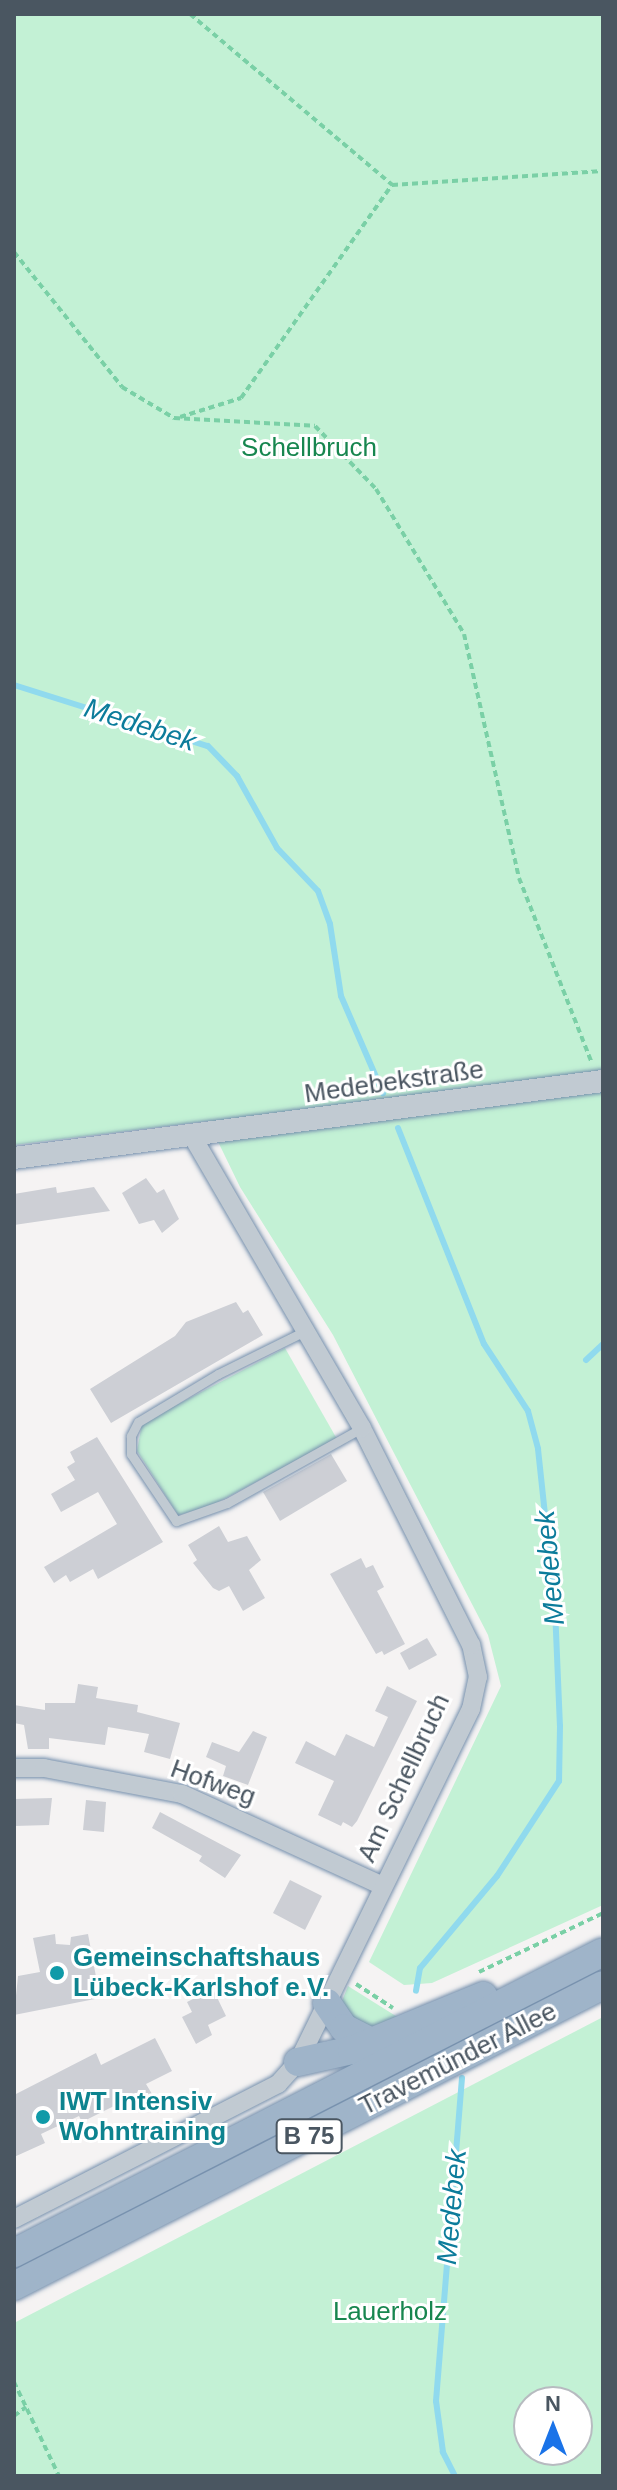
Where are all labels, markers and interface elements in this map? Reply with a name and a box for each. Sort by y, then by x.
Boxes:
park label: Schellbruch [241,432,377,464]
water label: Medebek [80,691,200,759]
street label: Medebekstraße [302,1054,486,1110]
water label: Medebek [528,1509,572,1627]
street label: Am Schellbruch [351,1689,457,1867]
street label: Hofweg [166,1753,260,1813]
place label: Gemeinschaftshaus Lübeck-Karlshof e.V. [73,1942,329,2004]
marker: Gemeinschaftshaus Lübeck-Karlshof e.V. [48,1964,66,1982]
street label: Travemünder Allee [353,1995,563,2123]
place label: IWT Intensiv Wohntraining [59,2086,226,2148]
marker: IWT Intensiv Wohntraining [34,2108,52,2126]
road number: B 75 [275,2116,343,2156]
water label: Medebek [430,2148,474,2266]
park label: Lauerholz [333,2296,447,2328]
north arrow [513,2386,593,2466]
text: N [545,2391,561,2416]

